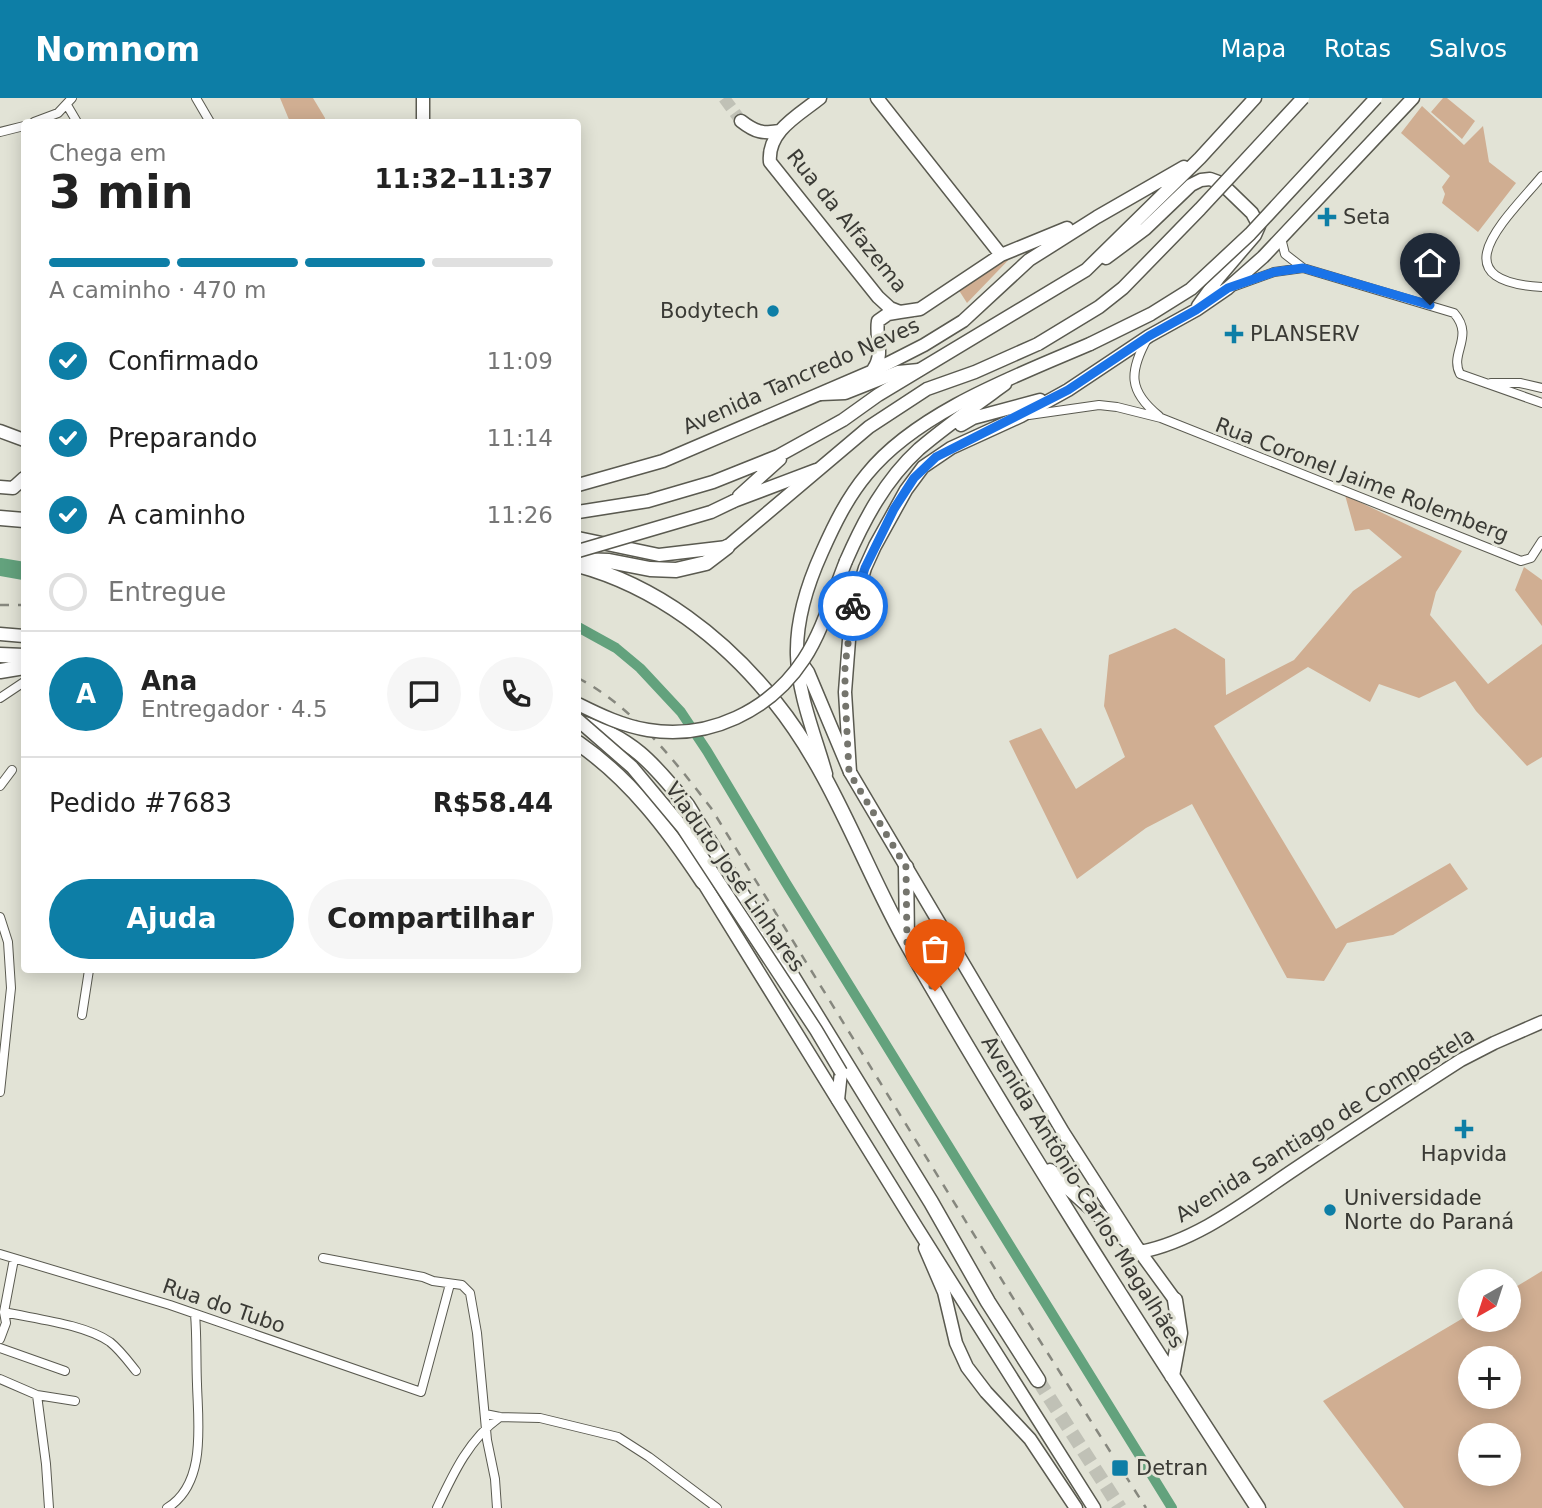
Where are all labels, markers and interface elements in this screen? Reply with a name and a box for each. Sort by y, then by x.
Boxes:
text: Nomnom [35,30,200,69]
text: Mapa [1221,35,1286,63]
text: Rotas [1324,35,1391,63]
text: Salvos [1429,35,1507,63]
text: Chega em [49,140,166,166]
street label: Rua da Alfazema [782,145,912,297]
text: 11:32–11:37 [374,164,553,194]
text: 3 min [49,165,193,219]
place label: Seta [1343,205,1390,229]
marker: Seta [1317,207,1337,227]
pin [1400,233,1460,305]
icon: home [1411,244,1449,282]
text: A caminho · 470 m [49,277,266,303]
place label: Bodytech [660,299,759,323]
marker: Bodytech [765,303,781,319]
street label: Avenida Tancredo Neves [679,313,923,439]
place label: PLANSERV [1250,322,1360,346]
marker: PLANSERV [1224,324,1244,344]
icon: check [49,342,87,380]
text: Confirmado [108,346,259,376]
text: 11:09 [487,348,553,374]
street label: Rua Coronel Jaime Rolemberg [1212,413,1512,547]
icon: check [49,419,87,457]
text: Preparando [108,423,257,453]
text: 11:14 [487,425,553,451]
icon: check [49,496,87,534]
text: A caminho [108,500,246,530]
text: 11:26 [487,502,553,528]
courier [818,571,888,641]
text: Entregue [108,577,226,607]
icon: bike [834,587,872,625]
button: chat [387,657,461,731]
button: phone [479,657,553,731]
text: Ana [141,666,197,696]
text: A [76,679,96,709]
text: Entregador · 4.5 [141,696,328,722]
street label: Viaduto José Linhares [660,778,810,976]
text: Pedido #7683 [49,788,232,818]
text: R$58.44 [433,788,553,818]
button: Ajuda [49,879,294,959]
button: Compartilhar [308,879,553,959]
pin [905,919,965,991]
icon: bag [916,930,954,968]
street label: Avenida Santiago de Compostela [1171,1023,1479,1227]
street label: Avenida Antônio Carlos Magalhães [977,1032,1189,1352]
marker: Hapvida [1454,1119,1474,1139]
place label: Hapvida [1421,1142,1507,1166]
place label: Universidade Norte do Paraná [1344,1186,1514,1234]
marker: Universidade Norte do Paraná [1322,1202,1338,1218]
north arrow [1458,1269,1521,1332]
map controls [1458,1269,1521,1486]
street label: Rua do Tubo [159,1274,289,1338]
button: + [1458,1346,1521,1409]
button: − [1458,1423,1521,1486]
place label: Detran [1136,1456,1208,1480]
marker: Detran [1110,1458,1130,1478]

